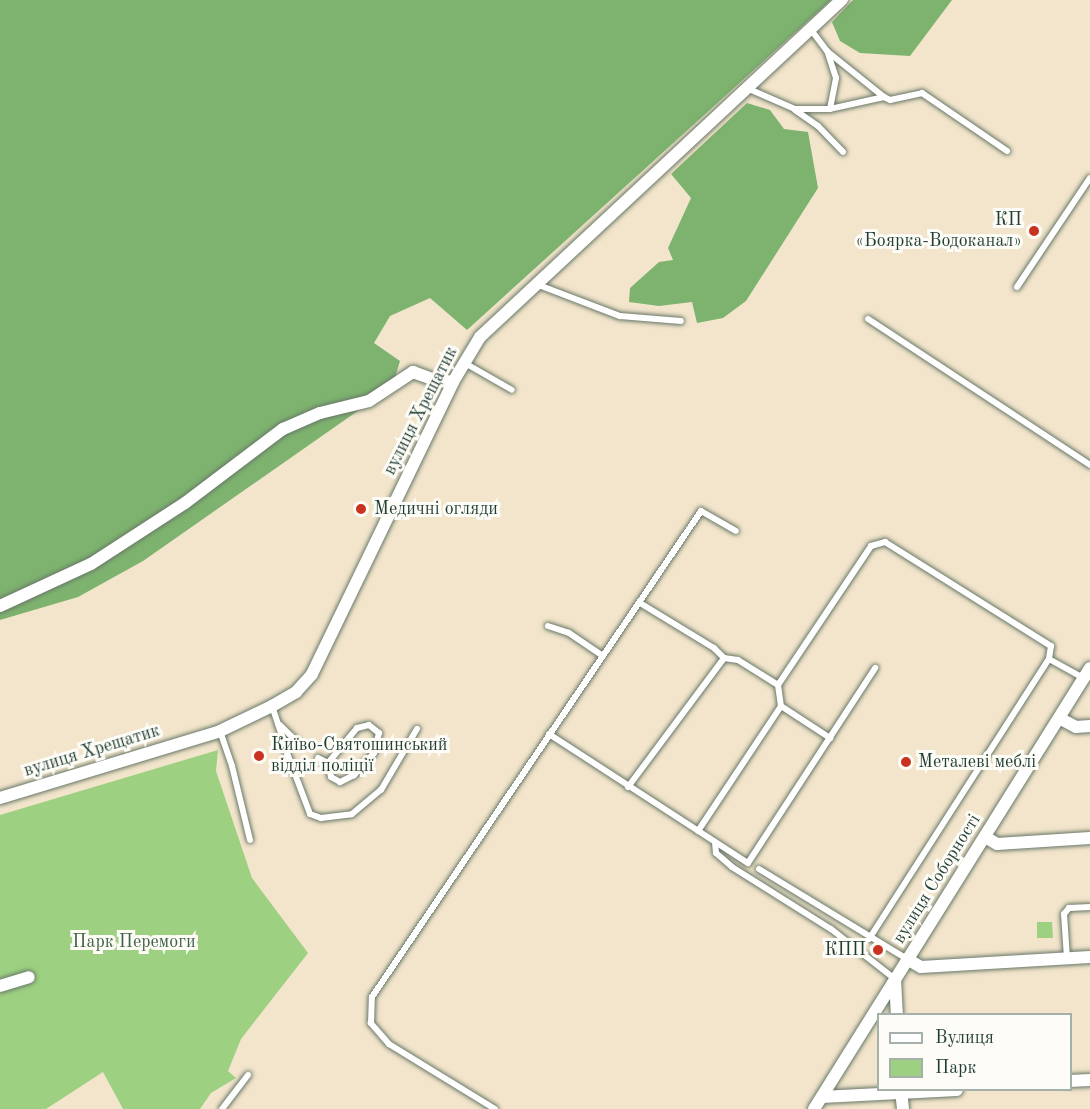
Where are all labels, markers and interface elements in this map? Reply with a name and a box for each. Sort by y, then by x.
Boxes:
place label: КП «Боярка-Водоканал» [855,210,1022,252]
marker: КП «Боярка-Водоканал» [1027,224,1041,238]
street label: вулиця Хрещатик [379,343,463,479]
place label: Медичні огляди [374,498,498,520]
marker: Медичні огляди [352,500,370,518]
street label: вулиця Хрещатик [21,720,163,782]
place label: Київо-Святошинський відділ поліції [271,735,448,777]
marker: Київо-Святошинський відділ поліції [252,749,266,763]
place label: Металеві меблі [918,751,1036,773]
marker: Металеві меблі [899,755,913,769]
street label: вулиця Соборності [889,810,985,948]
park label: Парк Перемоги [72,931,196,953]
place label: КПП [825,939,866,961]
marker: КПП [871,943,885,957]
legend [877,1013,1072,1091]
text: Вулиця [935,1029,994,1047]
text: Парк [935,1059,976,1077]

